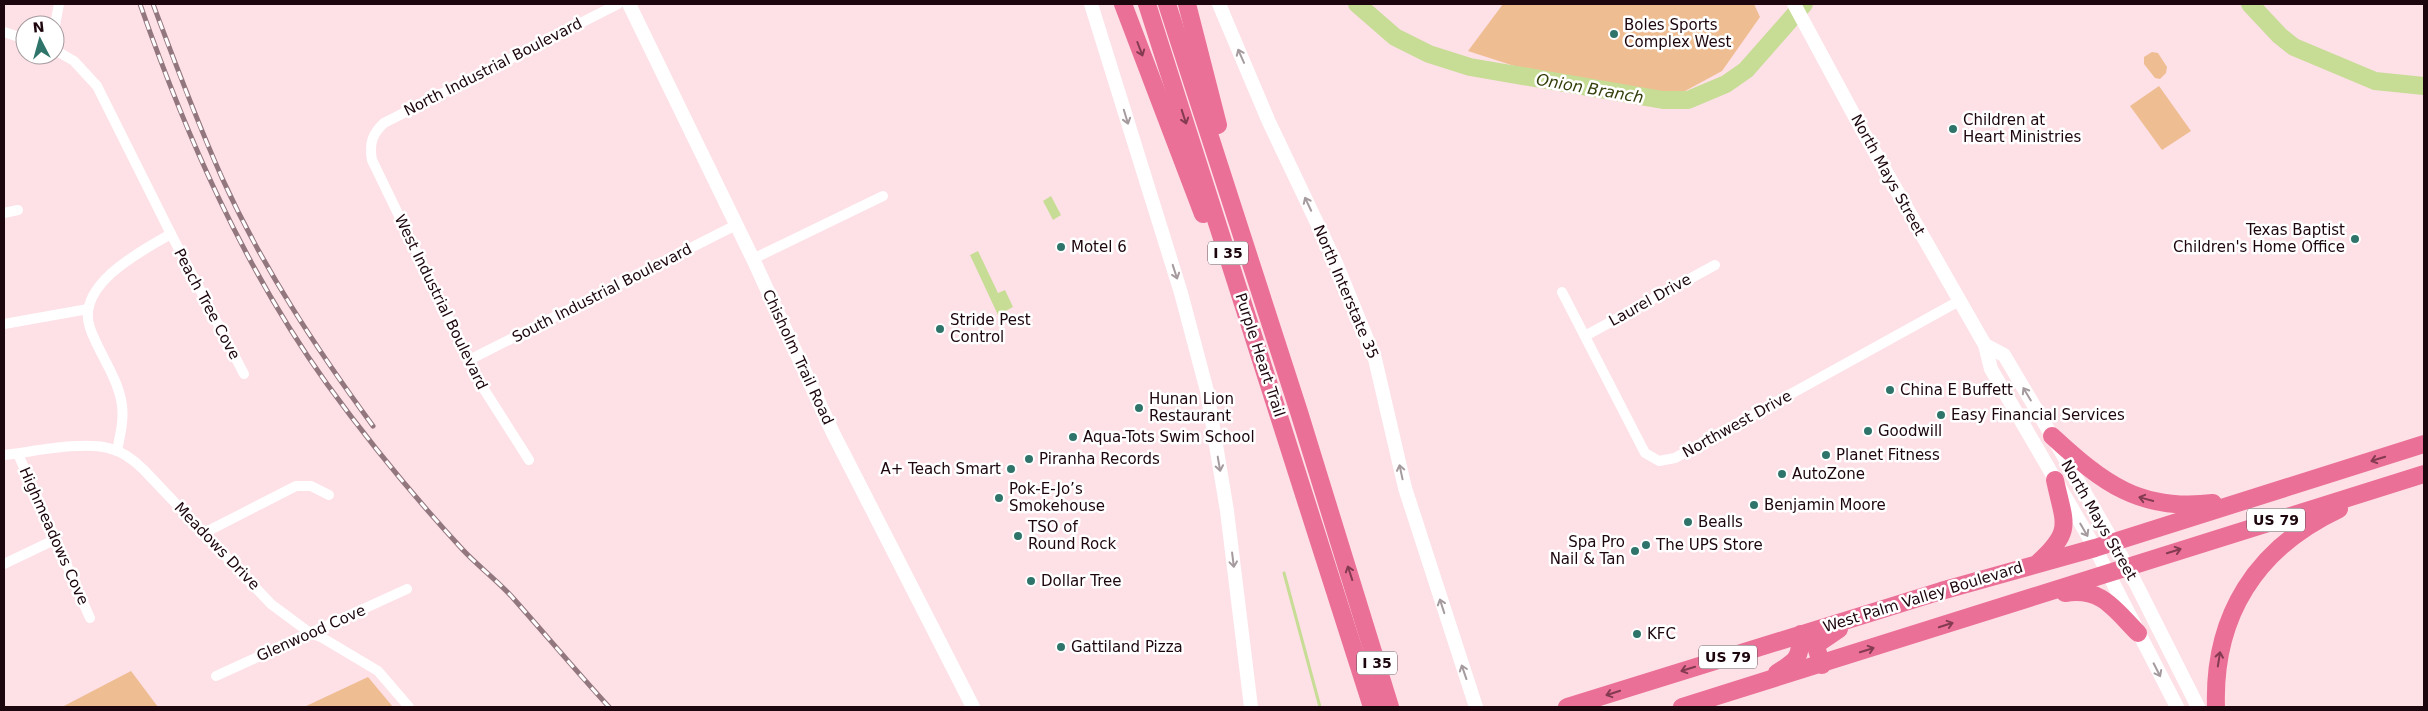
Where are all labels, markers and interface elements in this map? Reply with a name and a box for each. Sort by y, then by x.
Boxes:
street label: North Industrial Boulevard [401,14,585,120]
north arrow [15,15,65,65]
place label: Boles Sports Complex West [1624,16,1732,51]
text: N [32,19,45,36]
marker: Boles Sports Complex West [1608,28,1620,40]
one-way arrow [1136,41,1146,56]
one-way arrow [1235,49,1245,64]
water label: Onion Branch [1535,70,1645,107]
one-way arrow [1180,108,1189,124]
one-way arrow [1121,109,1131,125]
street label: North Mays Street [1847,111,1929,239]
place label: Children at Heart Ministries [1963,111,2082,146]
marker: Children at Heart Ministries [1947,123,1959,135]
one-way arrow [1303,197,1312,212]
street label: West Industrial Boulevard [391,211,491,393]
place label: Texas Baptist Children's Home Office [2173,221,2345,256]
street label: North Interstate 35 [1310,222,1382,362]
marker: Texas Baptist Children's Home Office [2349,233,2361,245]
place label: Motel 6 [1071,238,1127,256]
street label: South Industrial Boulevard [509,240,695,346]
marker: Motel 6 [1055,241,1067,253]
road number: I 35 [1208,242,1248,264]
street label: Peach Tree Cove [170,245,244,363]
one-way arrow [1170,264,1180,280]
street label: Laurel Drive [1606,270,1694,330]
street label: Chisholm Trail Road [759,286,837,428]
street label: Purple Heart Trail [1231,291,1289,419]
place label: Stride Pest Control [950,311,1031,346]
marker: Stride Pest Control [934,323,946,335]
place label: China E Buffett [1900,381,2013,399]
marker: China E Buffett [1884,384,1896,396]
street label: Northwest Drive [1679,387,1795,461]
one-way arrow [2021,388,2031,402]
place label: Hunan Lion Restaurant [1149,390,1234,425]
marker: Hunan Lion Restaurant [1133,402,1145,414]
place label: Easy Financial Services [1951,406,2125,424]
marker: Easy Financial Services [1935,409,1947,421]
place label: Goodwill [1878,422,1942,440]
marker: Goodwill [1862,425,1874,437]
place label: Aqua-Tots Swim School [1083,428,1255,446]
marker: Aqua-Tots Swim School [1067,431,1079,443]
place label: Planet Fitness [1836,446,1940,464]
marker: Planet Fitness [1820,449,1832,461]
place label: Piranha Records [1039,450,1160,468]
marker: Piranha Records [1023,453,1035,465]
one-way arrow [2370,454,2386,464]
one-way arrow [1214,456,1224,472]
street label: North Mays Street [2057,457,2141,583]
place label: A+ Teach Smart [880,460,1001,478]
marker: A+ Teach Smart [1005,463,1017,475]
street label: Highmeadows Cove [16,464,92,608]
one-way arrow [1396,464,1406,480]
place label: AutoZone [1792,465,1865,483]
marker: AutoZone [1776,468,1788,480]
place label: Pok-E-Jo’s Smokehouse [1009,480,1105,515]
marker: Pok-E-Jo’s Smokehouse [993,492,1005,504]
one-way arrow [2138,493,2154,503]
place label: Benjamin Moore [1764,496,1886,514]
street label: Meadows Drive [171,498,263,594]
marker: Benjamin Moore [1748,499,1760,511]
road number: US 79 [2247,508,2305,532]
place label: Bealls [1698,513,1743,531]
marker: Bealls [1682,516,1694,528]
place label: TSO of Round Rock [1027,518,1116,553]
one-way arrow [2080,522,2090,536]
marker: TSO of Round Rock [1012,530,1024,542]
place label: Spa Pro Nail & Tan [1550,533,1625,568]
place label: The UPS Store [1655,536,1763,554]
marker: The UPS Store [1640,539,1652,551]
marker: Spa Pro Nail & Tan [1629,545,1641,557]
one-way arrow [2165,546,2181,556]
one-way arrow [1228,551,1238,567]
street label: West Palm Valley Boulevard [1821,558,2025,636]
one-way arrow [1345,565,1354,581]
place label: Dollar Tree [1041,572,1121,590]
marker: Dollar Tree [1025,575,1037,587]
one-way arrow [1437,598,1447,614]
street label: Glenwood Cove [254,601,368,665]
one-way arrow [1937,620,1953,629]
place label: KFC [1647,625,1676,643]
marker: KFC [1631,628,1643,640]
place label: Gattiland Pizza [1071,638,1183,656]
marker: Gattiland Pizza [1055,641,1067,653]
one-way arrow [1859,645,1875,655]
road number: US 79 [1699,646,1757,669]
road number: I 35 [1357,651,1397,674]
one-way arrow [2214,651,2224,667]
one-way arrow [2152,663,2162,678]
one-way arrow [1459,664,1468,680]
one-way arrow [1681,665,1696,674]
one-way arrow [1605,688,1621,698]

